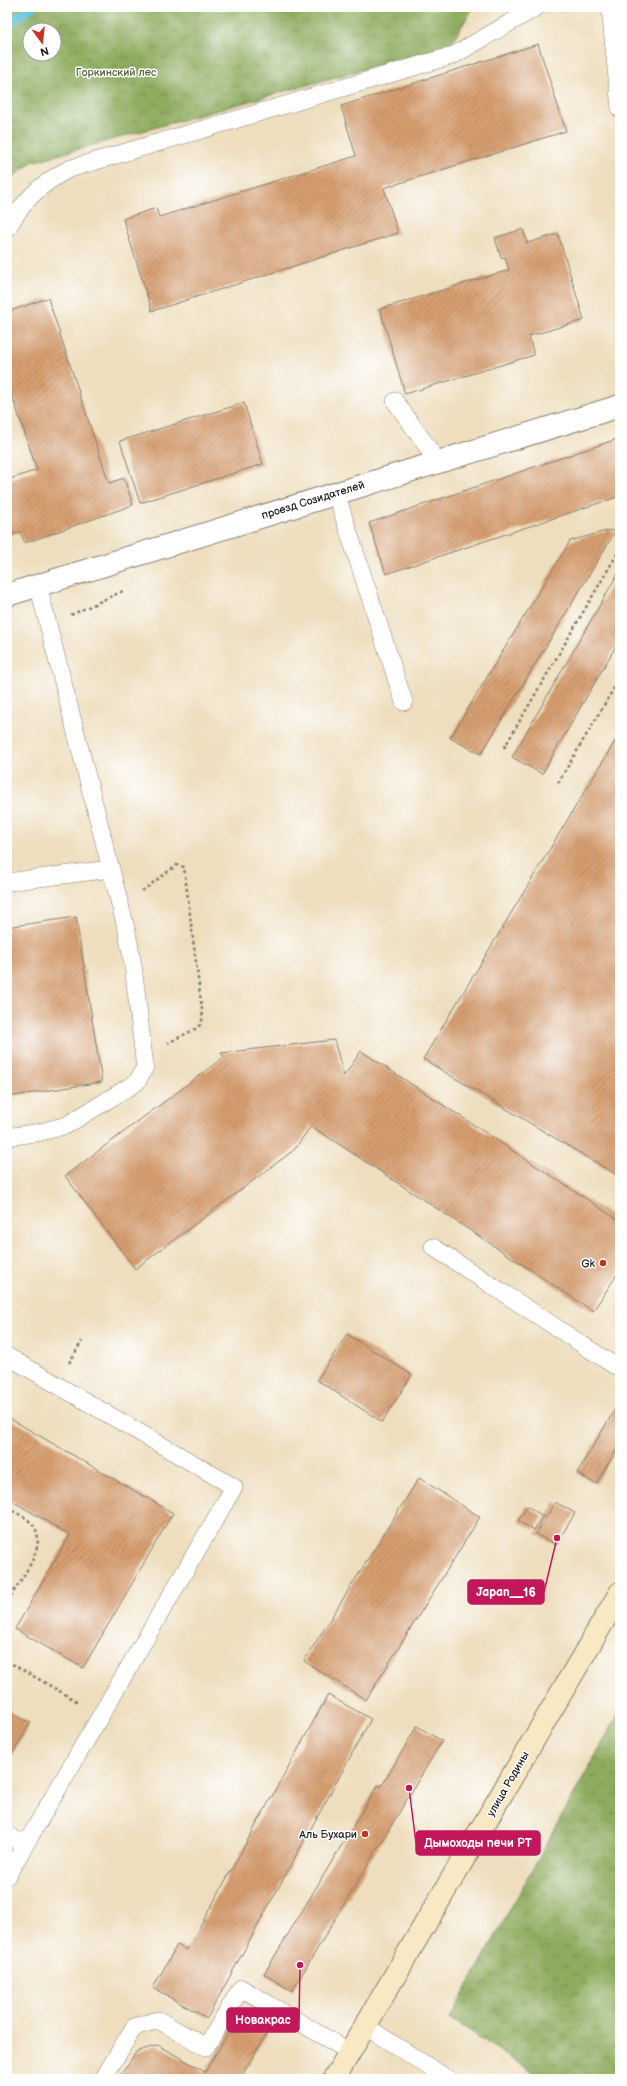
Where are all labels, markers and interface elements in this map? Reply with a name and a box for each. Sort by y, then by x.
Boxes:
north arrow [22,22,62,62]
text: N [39,44,50,59]
park label: Горкинский лес [76,66,157,79]
street label: проезд Созидателей [260,478,366,522]
place label: Gk [581,1257,596,1270]
marker: Gk [598,1258,608,1268]
callout: Japan__16 [468,1580,544,1604]
text: Japan__16 [476,1585,536,1600]
street label: улица Родины [484,1749,532,1819]
place label: Аль Бухари [298,1828,357,1841]
marker: Аль Бухари [360,1829,370,1839]
callout: Дымоходы печи РТ [416,1831,540,1855]
text: Дымоходы печи РТ [424,1836,533,1851]
callout: Новакрас [227,2008,299,2032]
text: Новакрас [235,2013,291,2028]

